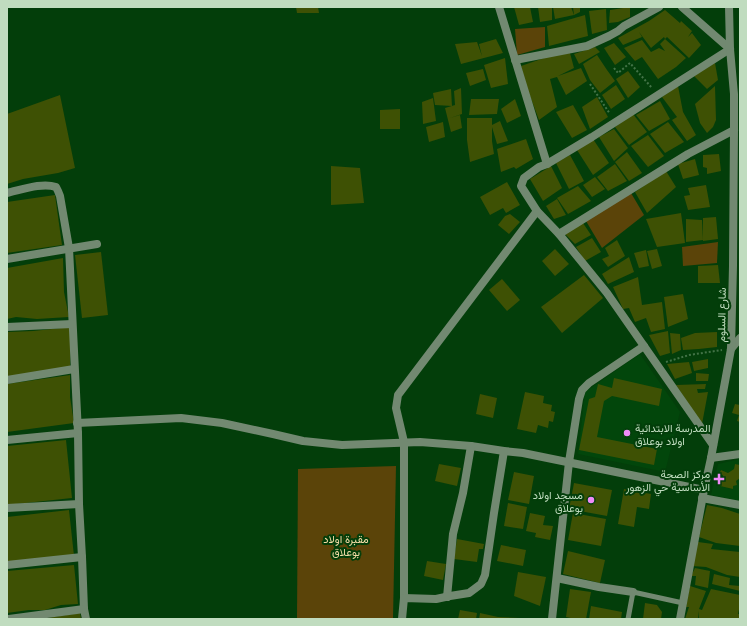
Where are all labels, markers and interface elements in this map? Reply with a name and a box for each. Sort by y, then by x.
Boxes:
street label: شارع السلوم [714,287,730,343]
place label: المدرسة الابتدائية اولاد بوعلاق [635,421,710,448]
marker: المدرسة الابتدائية اولاد بوعلاق [622,428,632,438]
place label: مركز الصحة الأساسية حي الزهور [625,467,710,497]
marker: مركز الصحة الأساسية حي الزهور [713,473,725,485]
place label: مسجد اولاد بوعلاق [533,488,583,515]
marker: مسجد اولاد بوعلاق [586,495,596,505]
park label: مقبرة اولاد بوعلاق [323,532,369,559]

